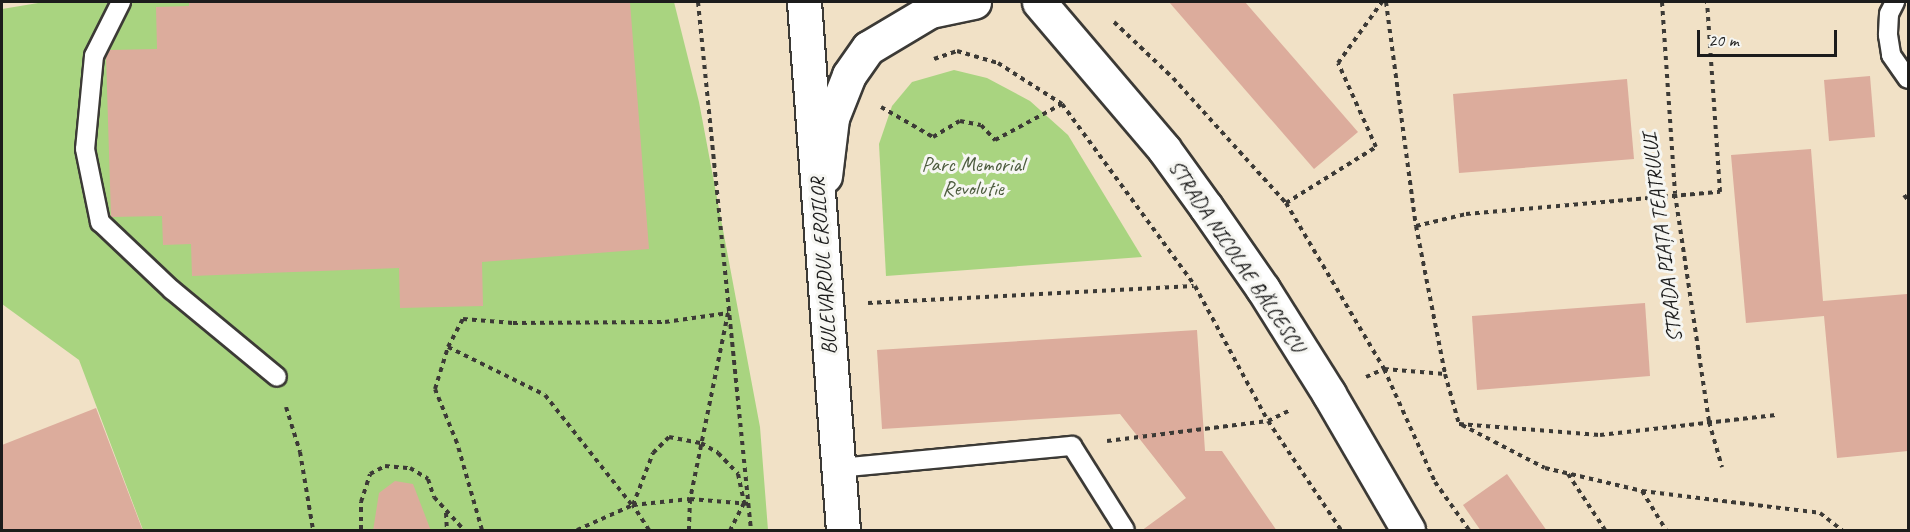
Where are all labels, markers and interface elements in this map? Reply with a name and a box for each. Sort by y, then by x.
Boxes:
scale bar [1700,18,1840,56]
text: 20 m [1708,29,1739,51]
street label: STRADA PIAȚA TEATRULUI [1637,132,1687,344]
park label: Parc Memorial Revolutie [921,151,1025,201]
street label: STRADA NICOLAE BĂLCESCU [1163,155,1311,357]
street label: BULEVARDUL EROILOR [804,177,842,355]

